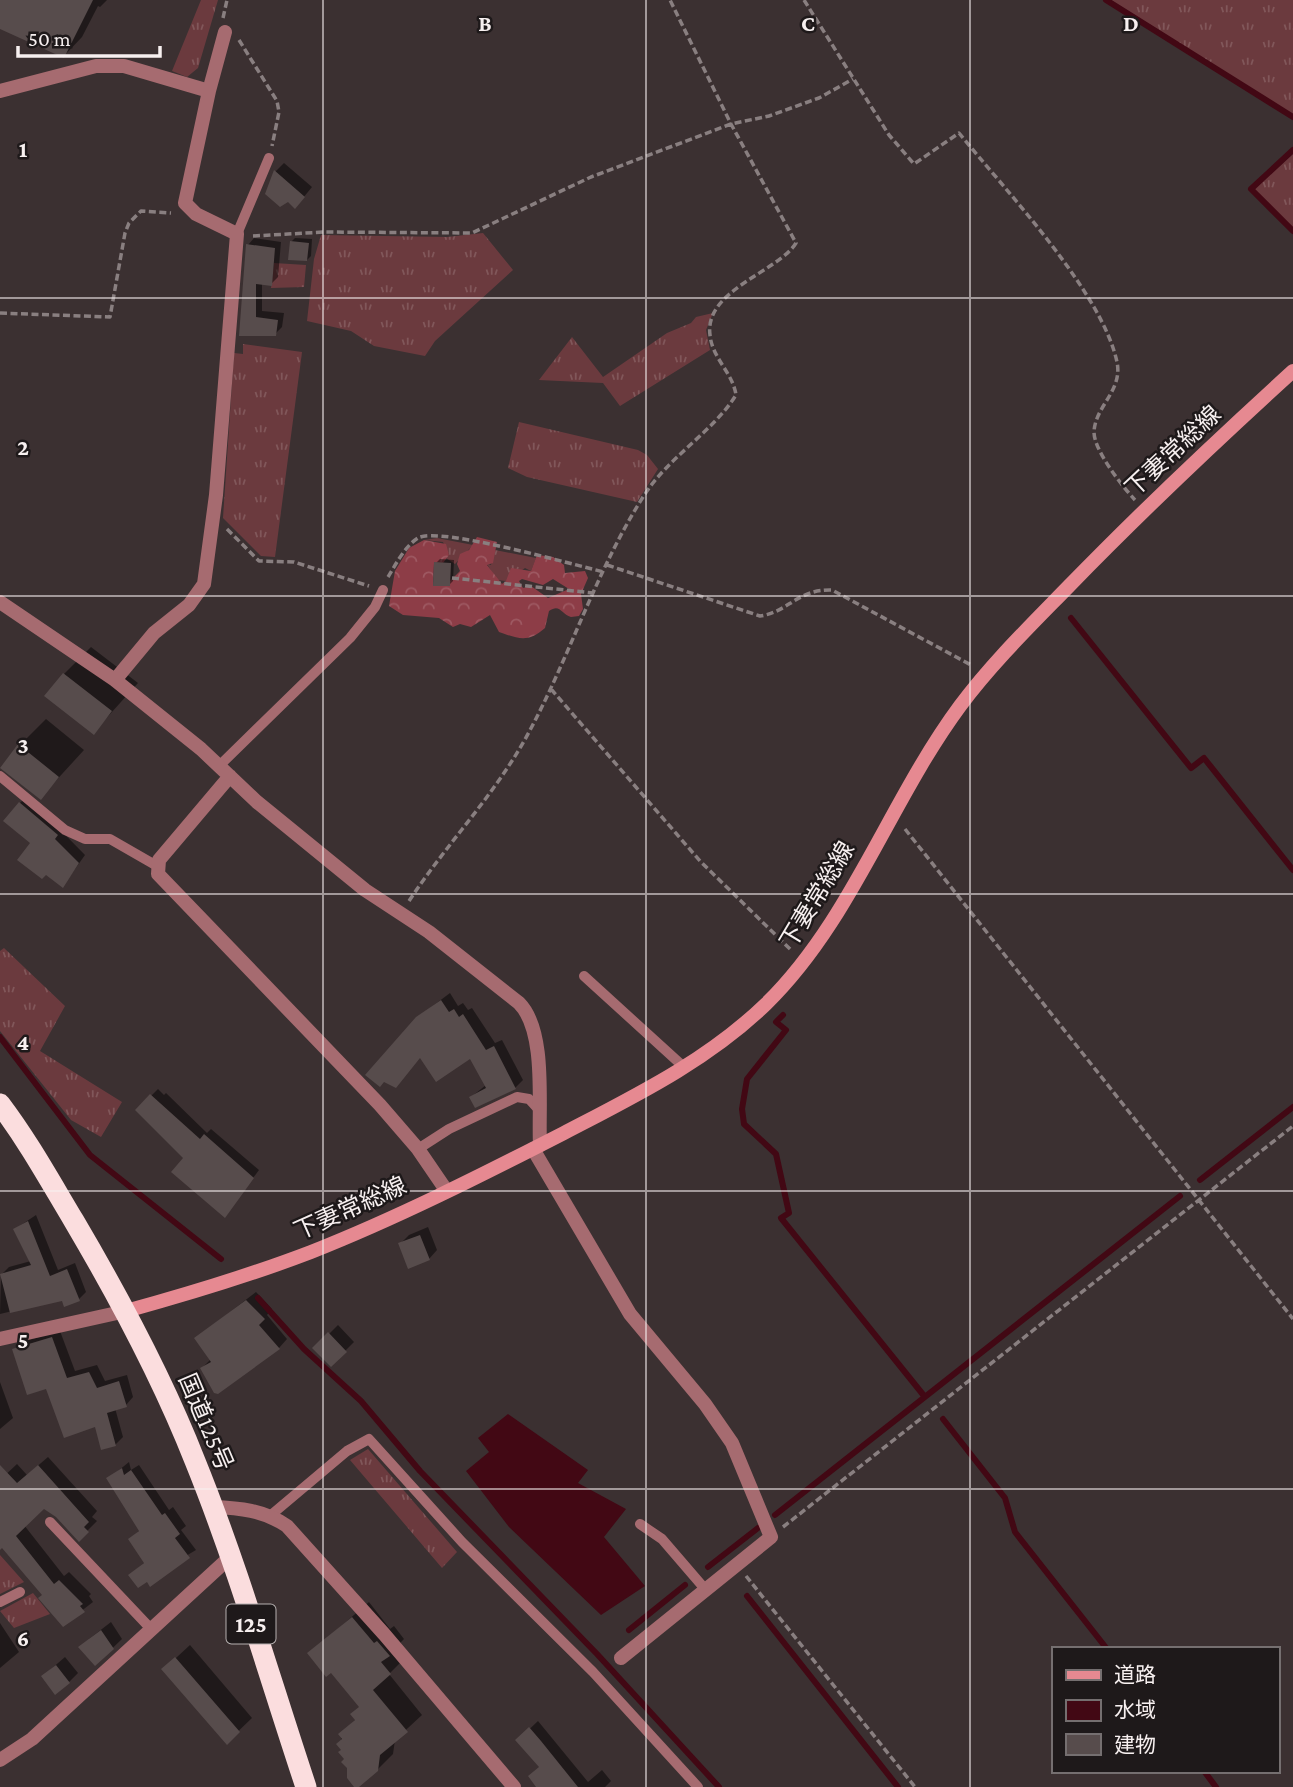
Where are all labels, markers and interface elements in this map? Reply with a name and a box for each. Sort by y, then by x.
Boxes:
text: B [478,10,492,36]
text: C [801,10,815,36]
text: D [1123,10,1139,36]
scale bar [18,14,159,58]
text: 50 m [28,27,71,51]
text: 1 [19,136,28,162]
street label: 下妻常総線 [1120,400,1226,501]
text: 2 [17,434,29,460]
text: 3 [17,732,29,758]
street label: 下妻常総線 [774,836,859,953]
text: 4 [17,1029,29,1055]
street label: 下妻常総線 [289,1171,410,1244]
text: 5 [17,1327,29,1353]
street label: 国道125号 [174,1369,239,1474]
road number: 125 [226,1604,276,1644]
text: 6 [17,1625,29,1651]
legend [1052,1647,1279,1773]
text: 道路 [1114,1663,1156,1687]
text: 水域 [1114,1698,1156,1722]
text: 建物 [1114,1733,1156,1757]

